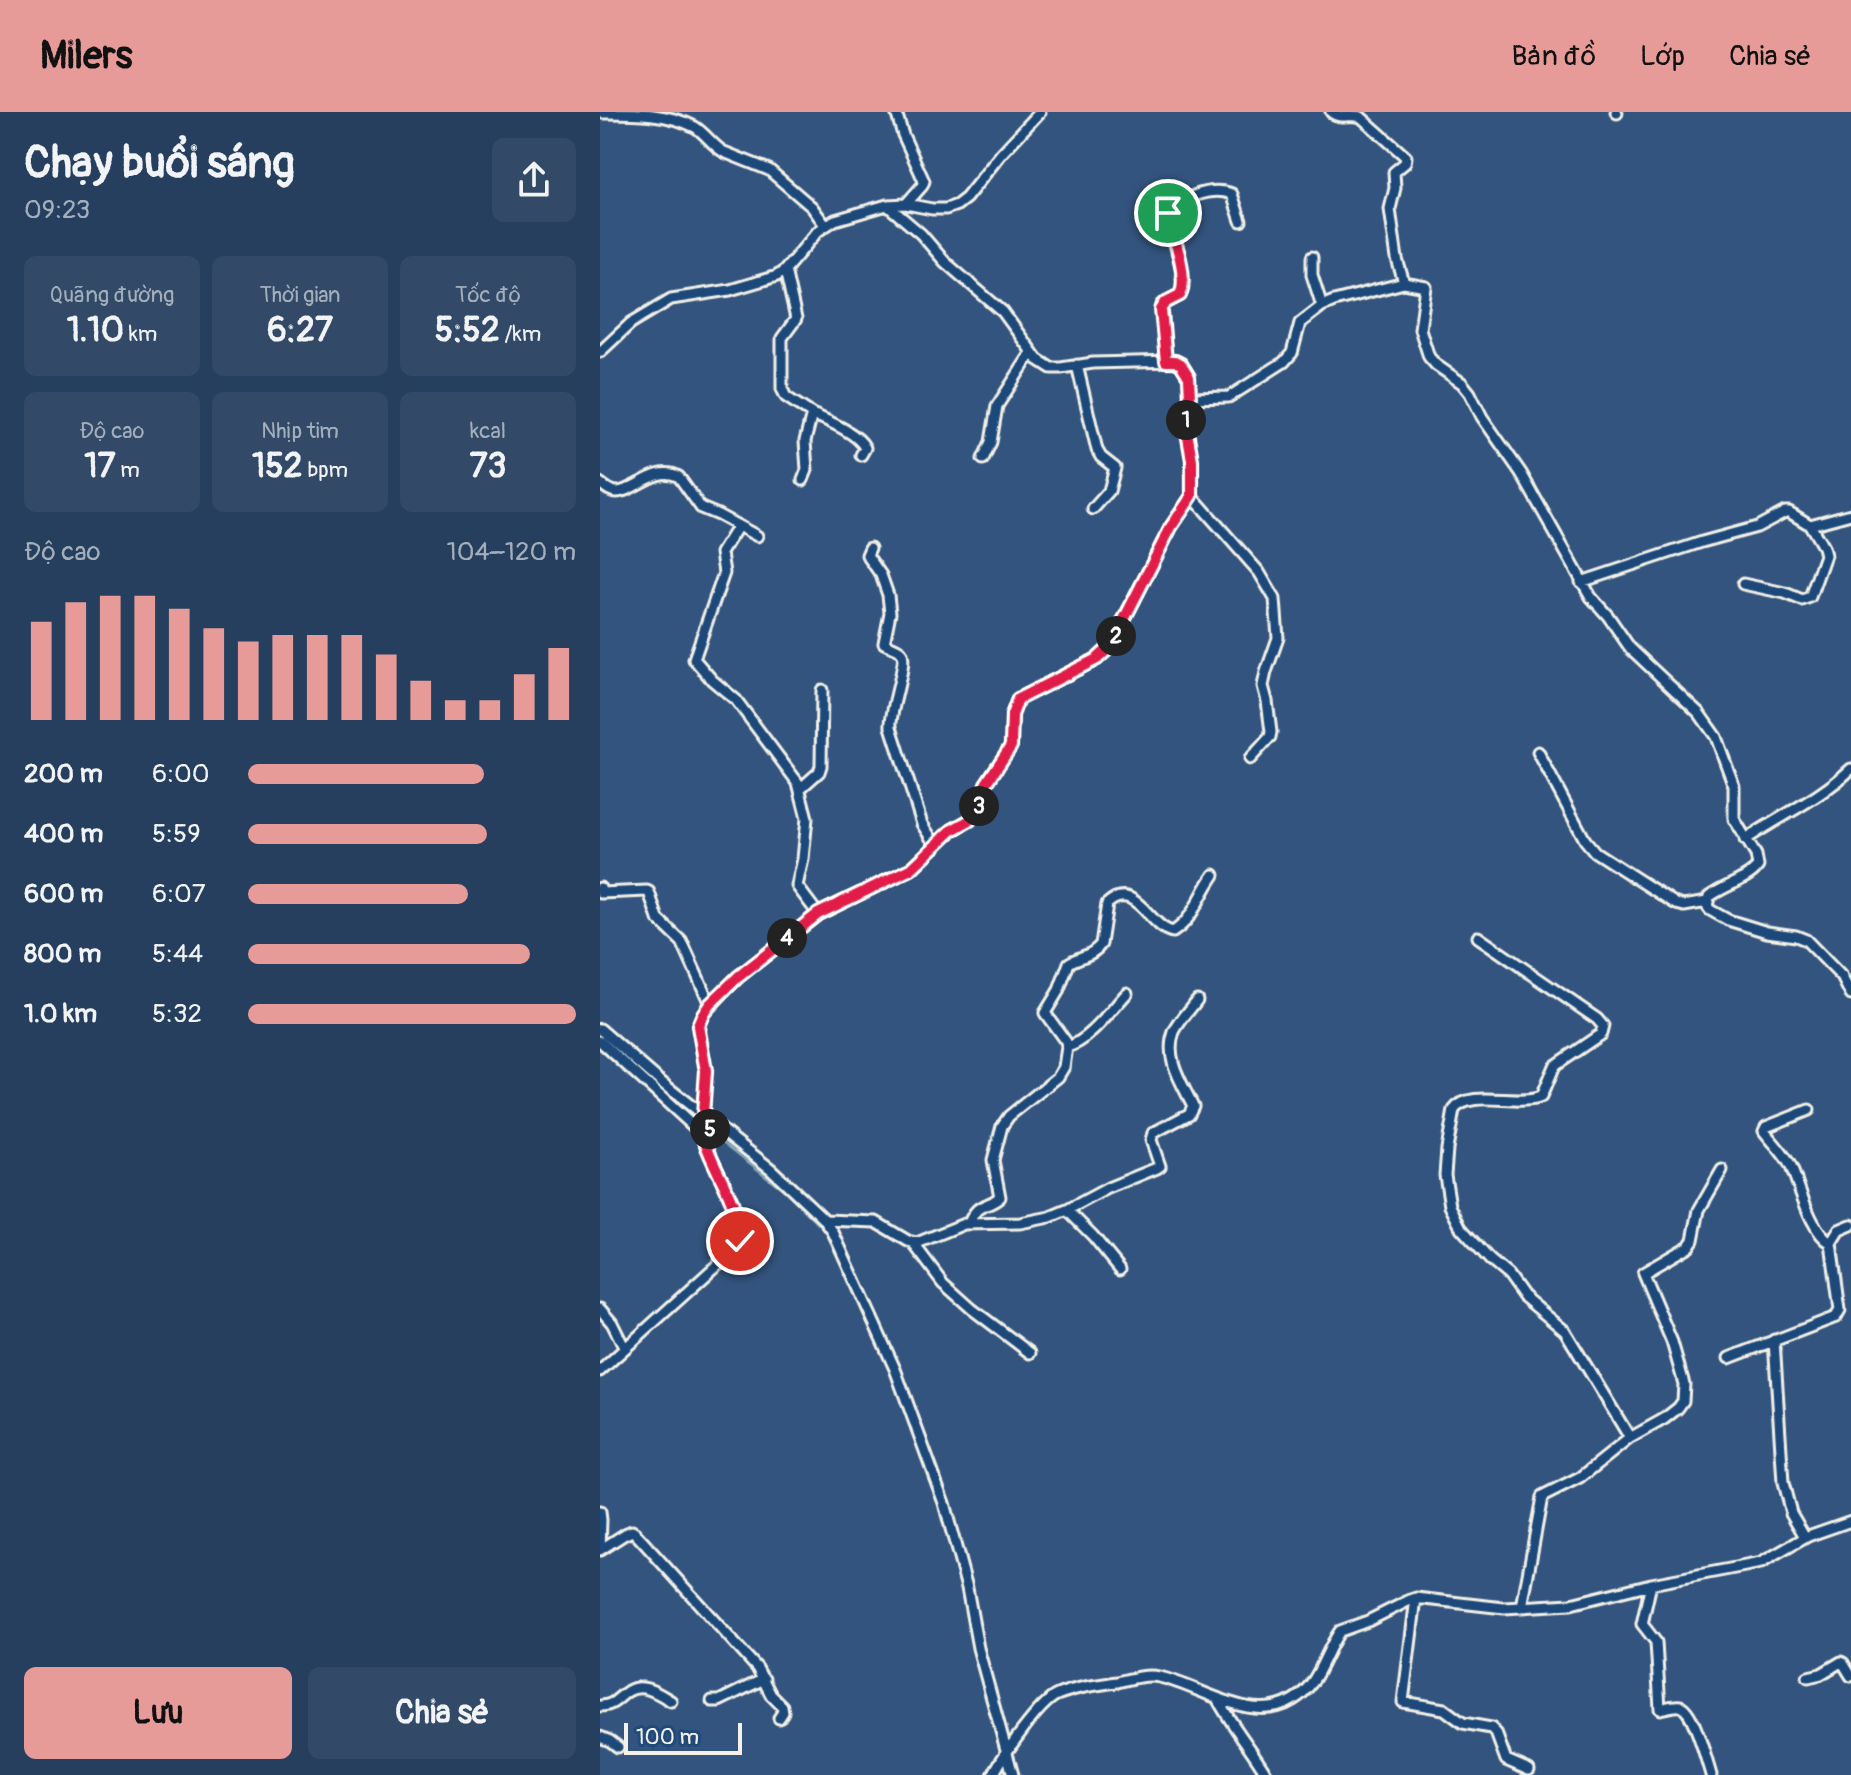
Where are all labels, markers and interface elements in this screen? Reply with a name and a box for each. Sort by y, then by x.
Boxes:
text: Milers [40,32,132,80]
text: Bản đồ [1512,39,1596,74]
text: Lớp [1640,39,1685,74]
text: Chia sẻ [1729,39,1811,74]
text: Chạy buổi sáng [24,136,295,191]
button: share [492,138,576,222]
pin [1134,179,1202,247]
icon: arrive [1146,191,1190,235]
text: 09:23 [24,194,90,226]
text: Quãng đường [50,281,174,309]
text: Thời gian [260,281,340,309]
text: Tốc độ [455,281,521,309]
text: 1.10 [67,309,124,352]
text: 6:27 [267,309,333,352]
text: 5:52 [435,309,500,352]
text: km [124,320,157,348]
text: /km [500,320,541,348]
pin: 1 [1166,400,1206,440]
text: 1 [1182,406,1190,434]
text: Độ cao [80,417,144,445]
text: Nhịp tim [261,417,339,445]
text: kcal [470,417,506,445]
text: 17 [84,445,115,488]
text: 152 [252,445,303,488]
text: 73 [470,445,506,488]
text: m [115,456,140,484]
text: bpm [303,456,348,484]
text: Độ cao [24,536,101,568]
text: 104–120 m [446,536,576,568]
pin: 2 [1096,616,1136,656]
text: 2 [1110,622,1122,650]
text: 200 m [24,758,103,790]
text: 6:00 [152,758,210,790]
pin: 3 [959,786,999,826]
text: 3 [973,792,985,820]
text: 400 m [24,818,103,850]
text: 5:59 [152,818,201,850]
text: 600 m [24,878,103,910]
text: 6:07 [152,878,206,910]
pin: 4 [767,918,807,958]
text: 4 [781,924,793,952]
text: 800 m [24,938,101,970]
text: 5:44 [152,938,203,970]
text: 1.0 km [24,998,97,1030]
text: 5:32 [152,998,202,1030]
pin: 5 [690,1109,730,1149]
text: 5 [704,1115,716,1143]
pin [706,1207,774,1275]
icon: check [718,1219,762,1263]
button: Lưu [24,1667,292,1759]
button: Chia sẻ [308,1667,576,1759]
scale bar [624,1719,742,1755]
text: 100 m [636,1723,699,1751]

